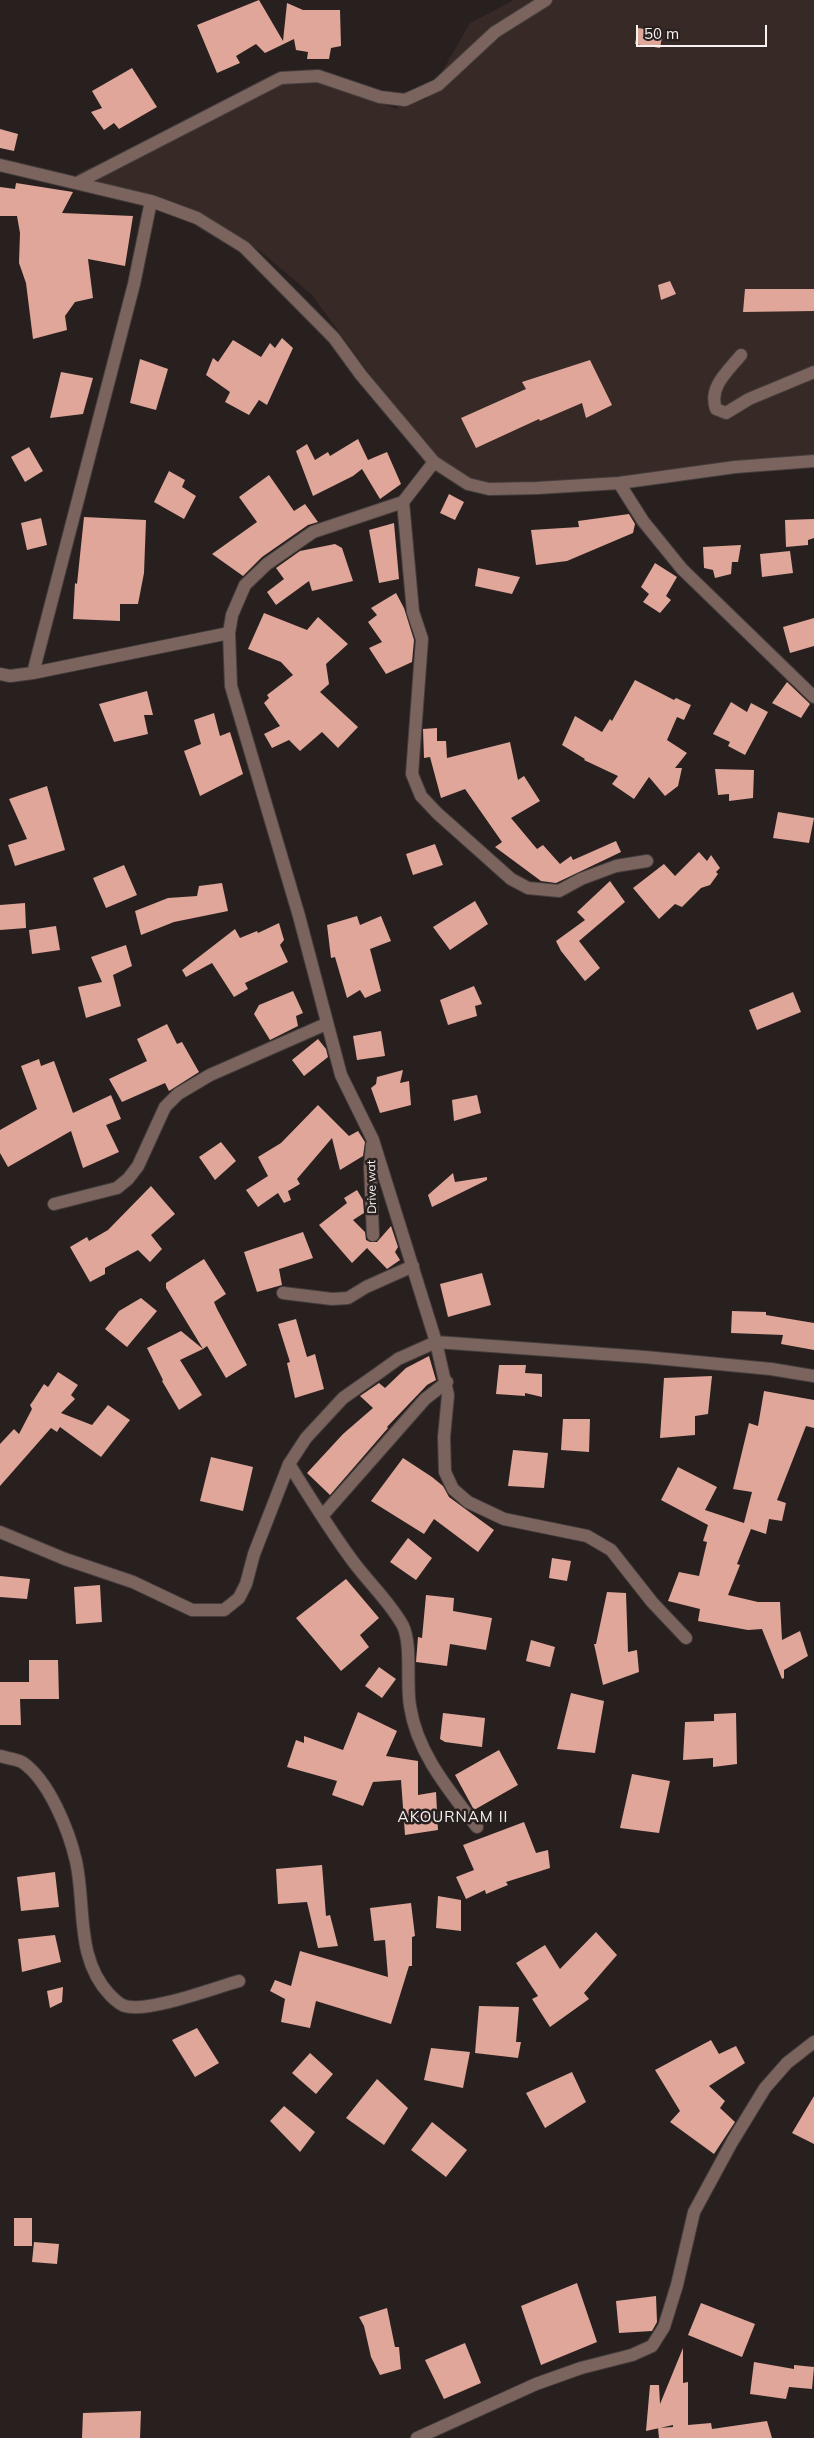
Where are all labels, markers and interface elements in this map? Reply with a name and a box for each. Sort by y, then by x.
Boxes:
scale bar [639,15,770,47]
text: 50 m [644,24,679,43]
street label: Drive wat [364,1160,380,1214]
district label: AKOURNAM II [396,1808,510,1826]

